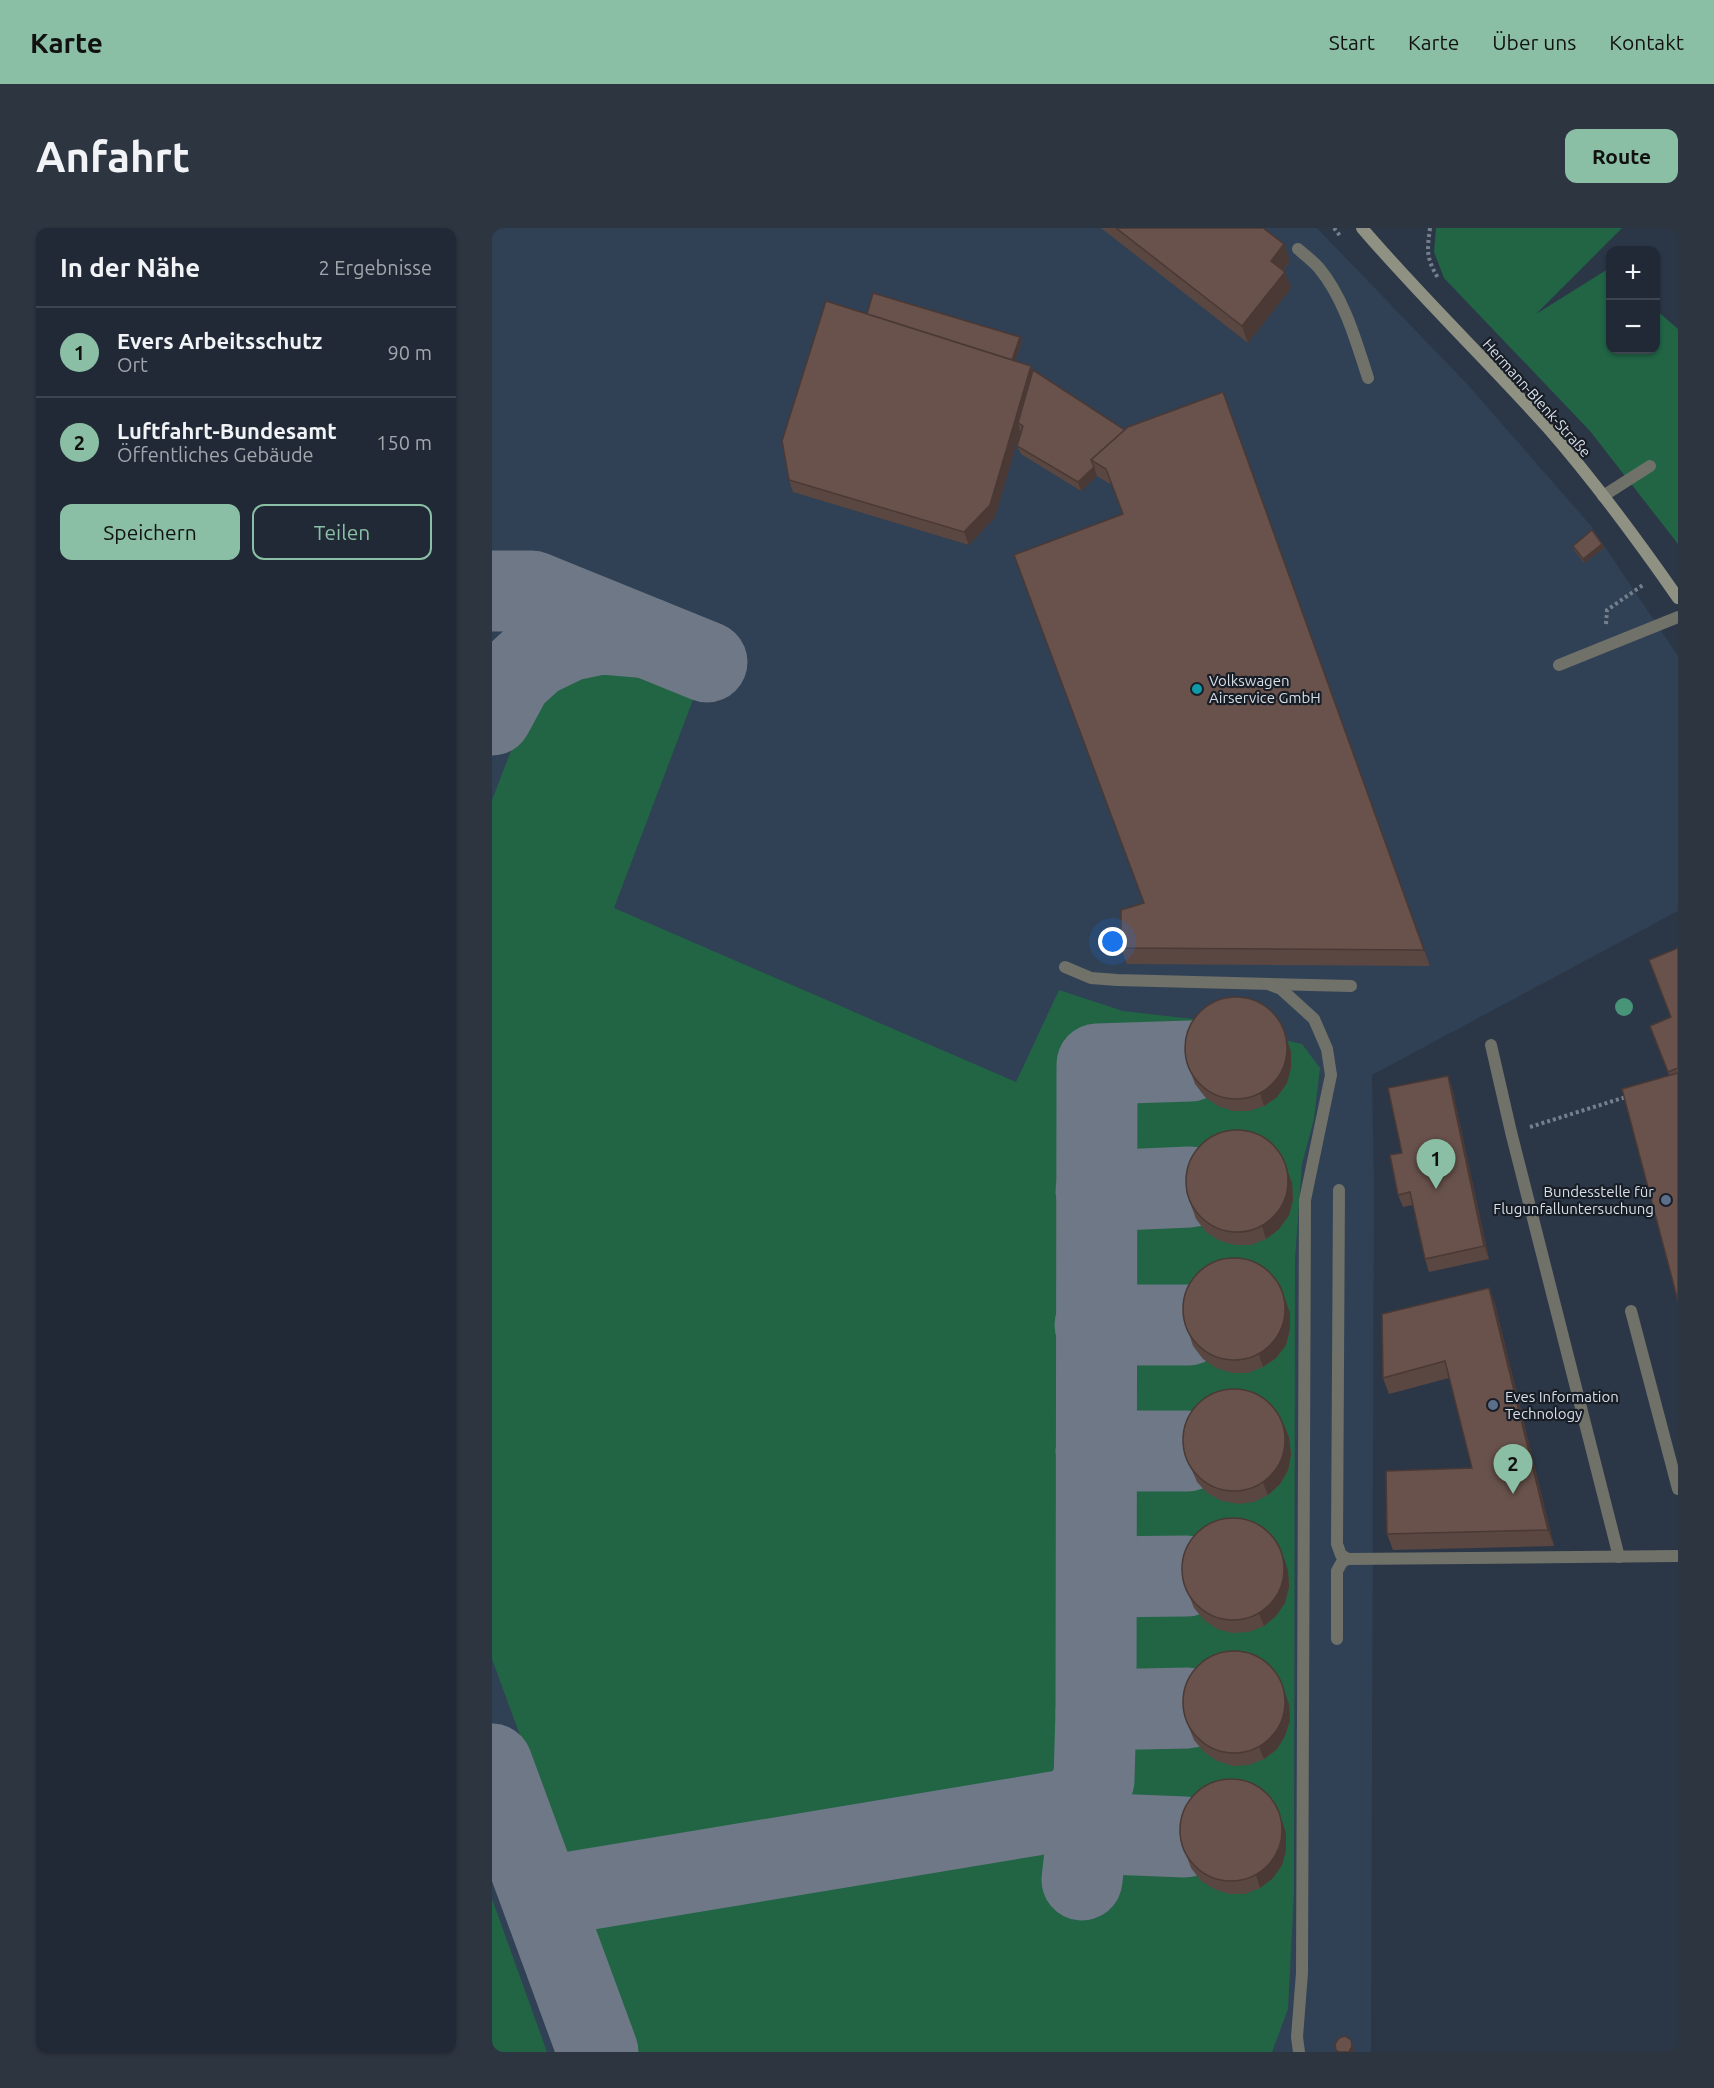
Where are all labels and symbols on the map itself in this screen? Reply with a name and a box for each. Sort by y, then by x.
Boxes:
street label: Hermann-Blenk-Straße [1480,335,1594,461]
place label: Volkswagen Airservice GmbH [1209,672,1321,706]
marker: Volkswagen Airservice GmbH [1190,682,1204,696]
your location [1098,927,1127,956]
pin: 1 [1416,1140,1456,1189]
place label: Bundesstelle für Flugunfalluntersuchung [1493,1183,1654,1217]
marker: Bundesstelle für Flugunfalluntersuchung [1659,1193,1673,1207]
place label: Eves Information Technology [1505,1388,1619,1422]
marker: Eves Information Technology [1486,1398,1500,1412]
pin: 2 [1494,1444,1532,1494]

